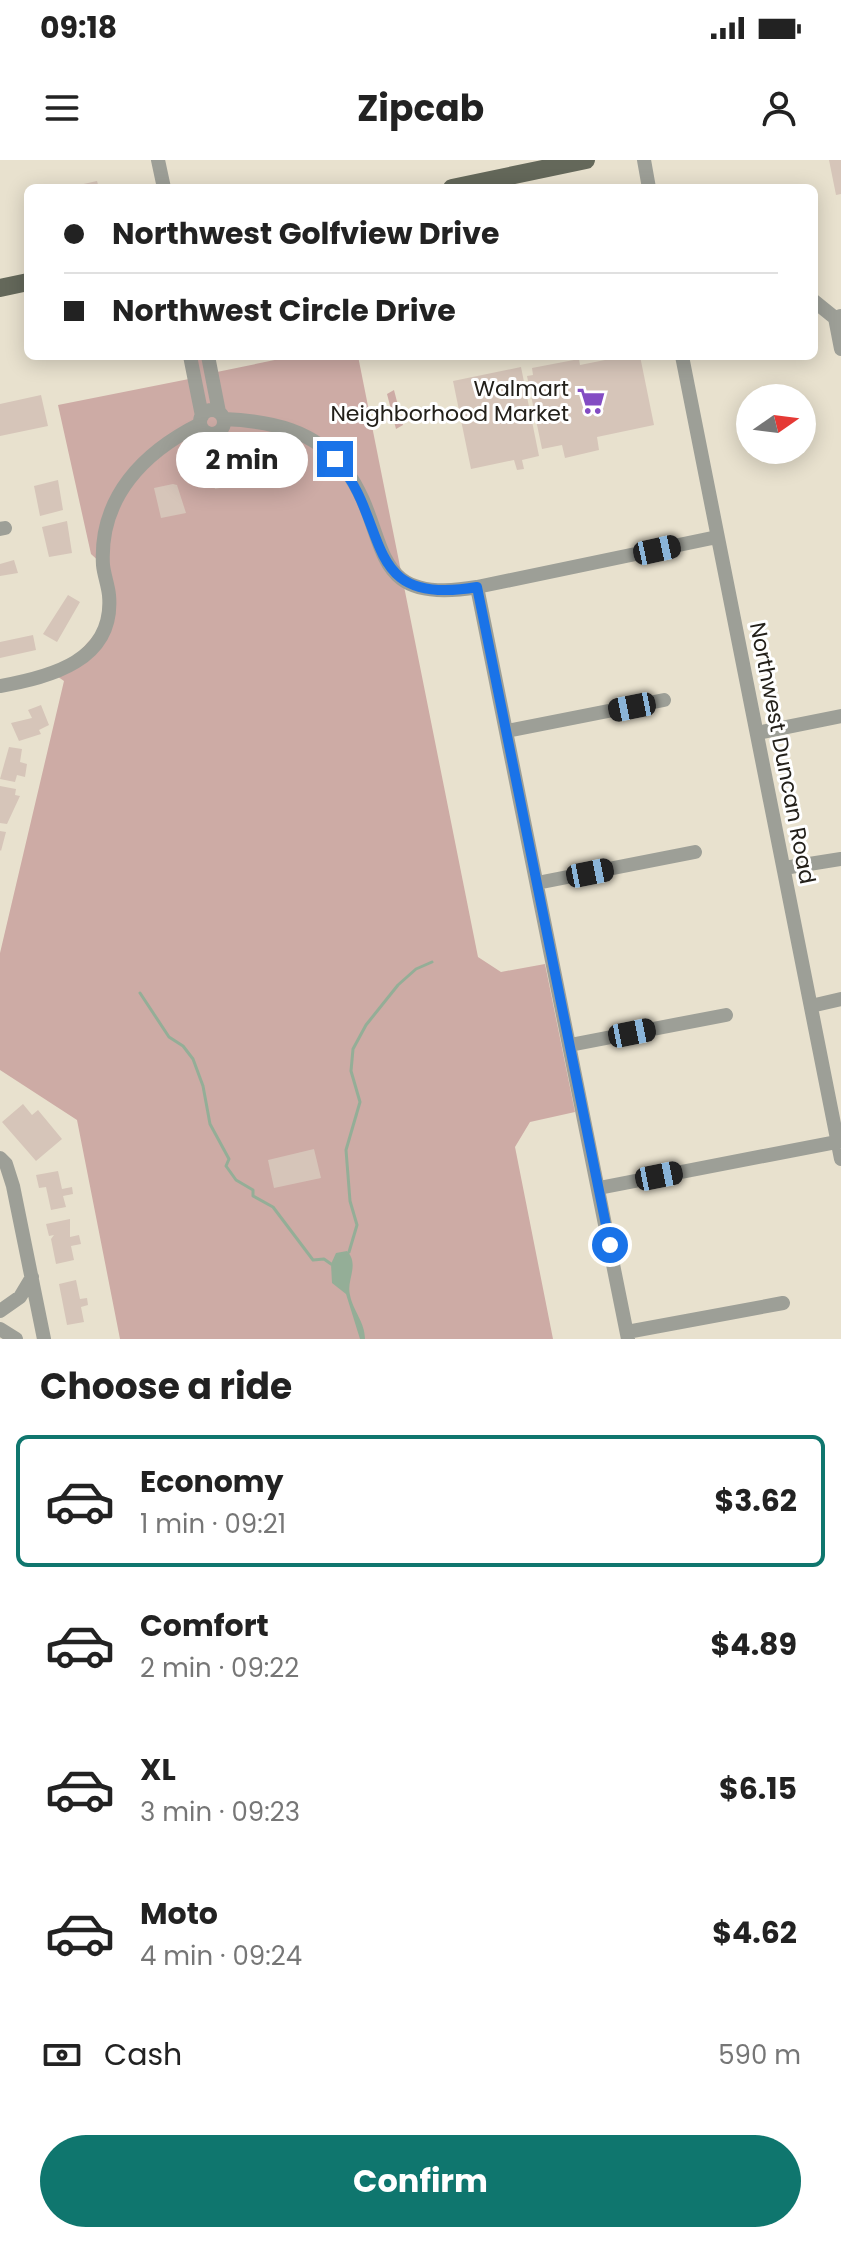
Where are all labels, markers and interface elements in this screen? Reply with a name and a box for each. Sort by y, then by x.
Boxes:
text: 09:18 [40,6,117,49]
text: Zipcab [357,83,484,134]
icon: menu [40,86,84,130]
icon: person [757,86,801,130]
text: Northwest Golfview Drive [112,212,499,255]
text: Northwest Circle Drive [112,289,456,332]
place label: Walmart Neighborhood Market [330,373,569,429]
north arrow [736,384,816,464]
map controls [736,384,816,464]
supermarket icon: Walmart Neighborhood Market [576,386,606,416]
callout: 2 min [175,431,307,487]
route end [317,441,353,477]
text: 2 min [205,442,279,478]
car [631,533,683,567]
street label: Northwest Duncan Road [742,620,823,887]
car [606,691,658,723]
car [564,857,616,889]
car [606,1017,658,1049]
car [633,1160,685,1192]
route start [592,1227,628,1263]
text: Choose a ride [40,1361,292,1412]
text: Economy [140,1460,284,1503]
icon: car [44,1465,116,1537]
text: $3.62 [714,1479,797,1522]
text: 1 min · 09:21 [140,1506,286,1542]
text: Comfort [140,1604,269,1647]
icon: car [44,1609,116,1681]
text: $4.89 [711,1623,797,1666]
text: 2 min · 09:22 [140,1650,299,1686]
text: XL [140,1748,176,1791]
icon: car [44,1753,116,1825]
text: $6.15 [719,1767,797,1810]
text: 3 min · 09:23 [140,1794,300,1830]
text: Moto [140,1892,218,1935]
icon: car [44,1897,116,1969]
text: $4.62 [712,1911,797,1954]
text: 4 min · 09:24 [140,1938,302,1974]
icon: cash [40,2033,84,2077]
text: Cash [104,2033,182,2076]
text: 590 m [718,2037,801,2073]
button: Confirm [40,2135,801,2227]

